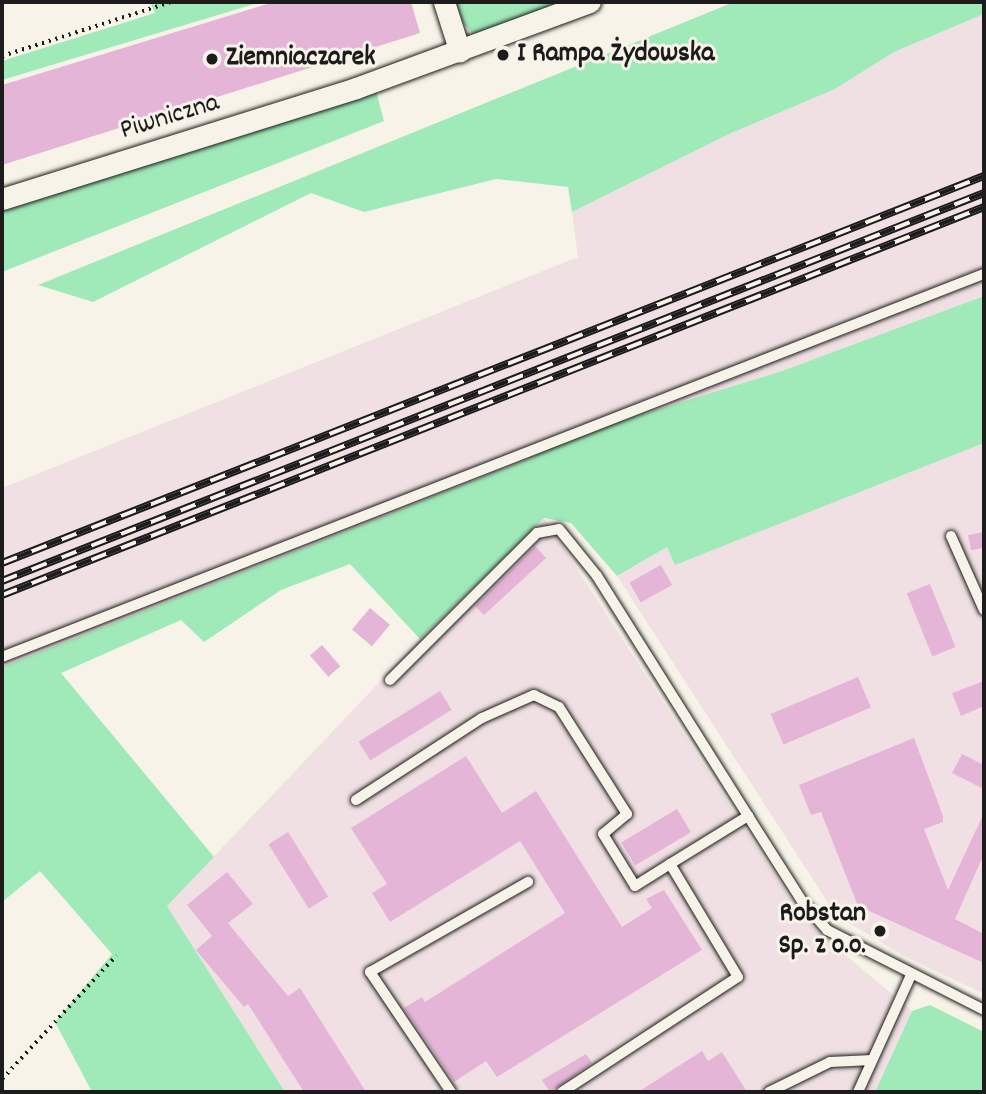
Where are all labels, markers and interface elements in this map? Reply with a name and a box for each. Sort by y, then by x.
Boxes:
place label: I Rampa Żydowska [517,38,714,72]
place label: Ziemniaczarek [226,42,375,76]
marker: I Rampa Żydowska [495,47,511,63]
marker: Ziemniaczarek [204,51,220,67]
street label: Piwniczna [116,87,224,149]
place label: Robstan Sp. z o.o. [778,898,866,964]
marker: Robstan Sp. z o.o. [872,923,888,939]

